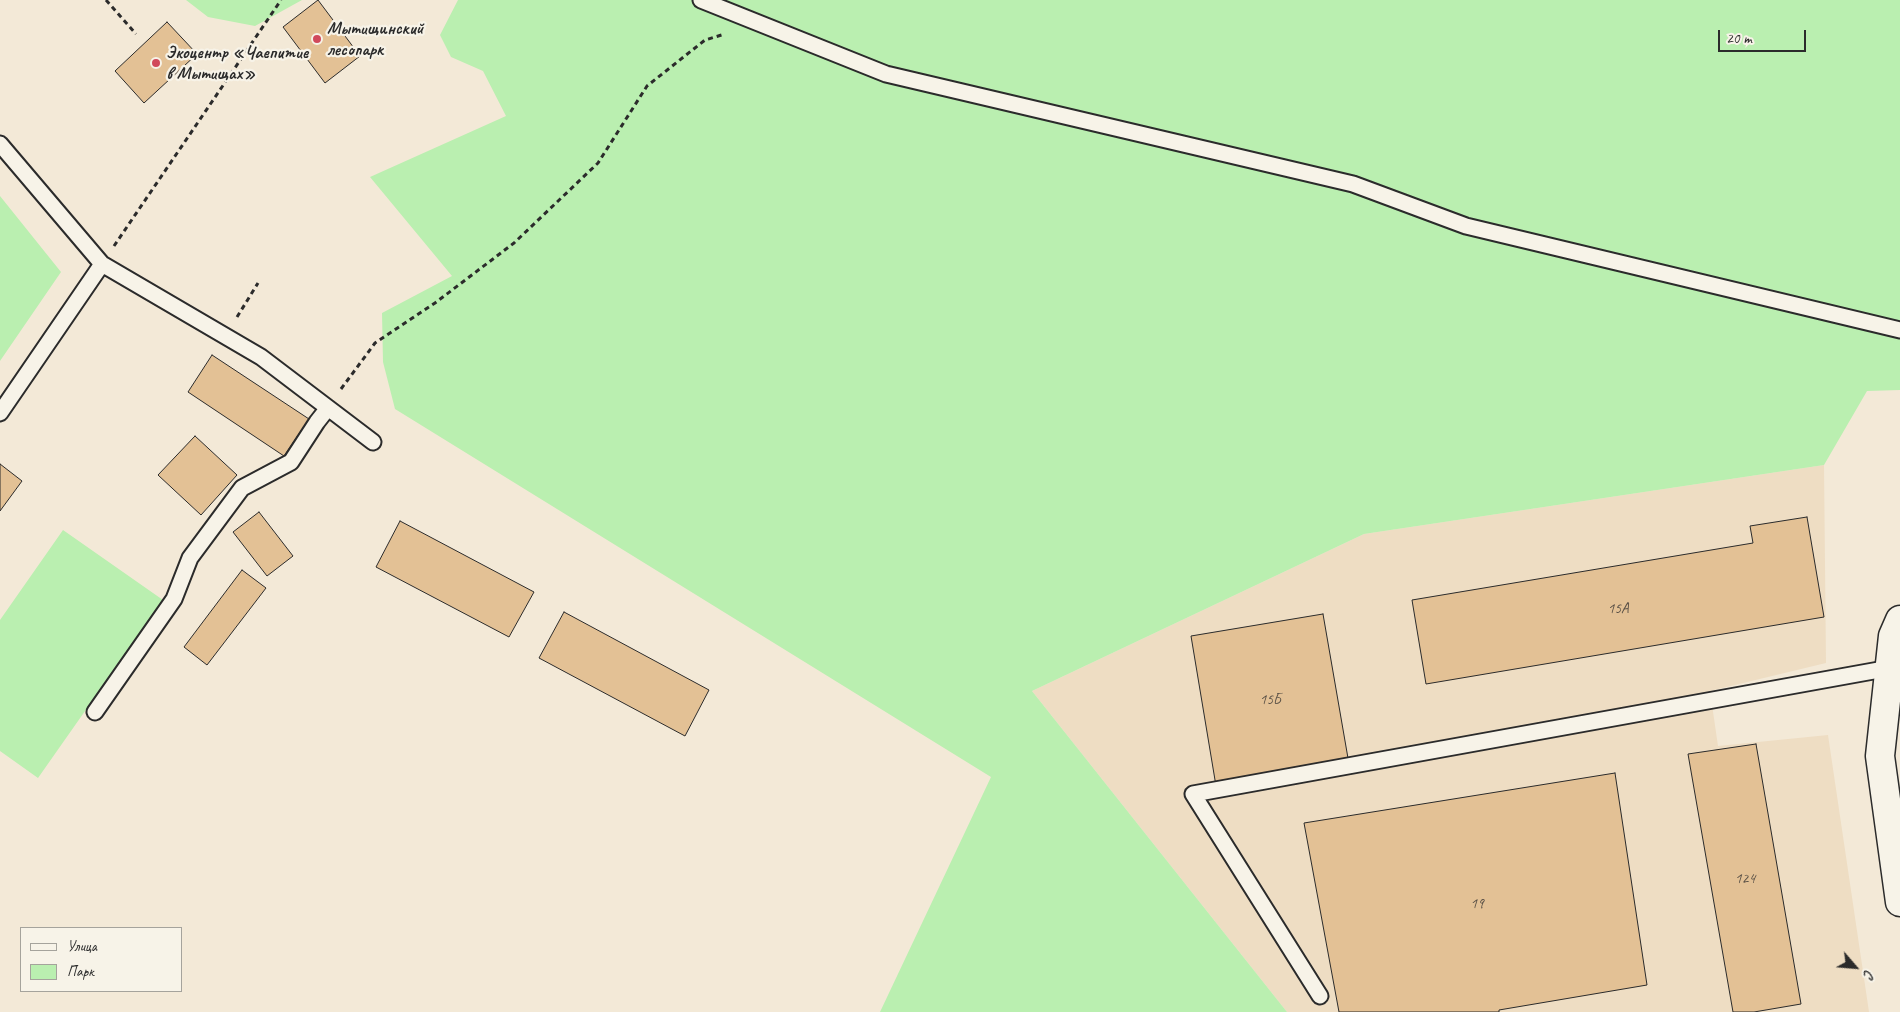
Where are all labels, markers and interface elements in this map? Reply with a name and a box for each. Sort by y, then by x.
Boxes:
place label: Мытищинский лесопарк [327,18,423,60]
scale bar [1720,20,1808,52]
text: 20 m [1726,29,1752,48]
marker: Мытищинский лесопарк [311,33,323,45]
place label: Экоцентр «Чаепитие в Мытищах» [166,42,308,84]
marker: Экоцентр «Чаепитие в Мытищах» [150,57,162,69]
house number: 15А [1607,600,1629,618]
house number: 15Б [1259,691,1281,709]
house number: 124 [1735,870,1755,888]
house number: 19 [1470,895,1484,913]
legend [20,927,182,992]
text: Улица [67,937,97,956]
north arrow [1830,942,1880,992]
text: Парк [67,962,94,981]
text: С [1860,967,1878,981]

